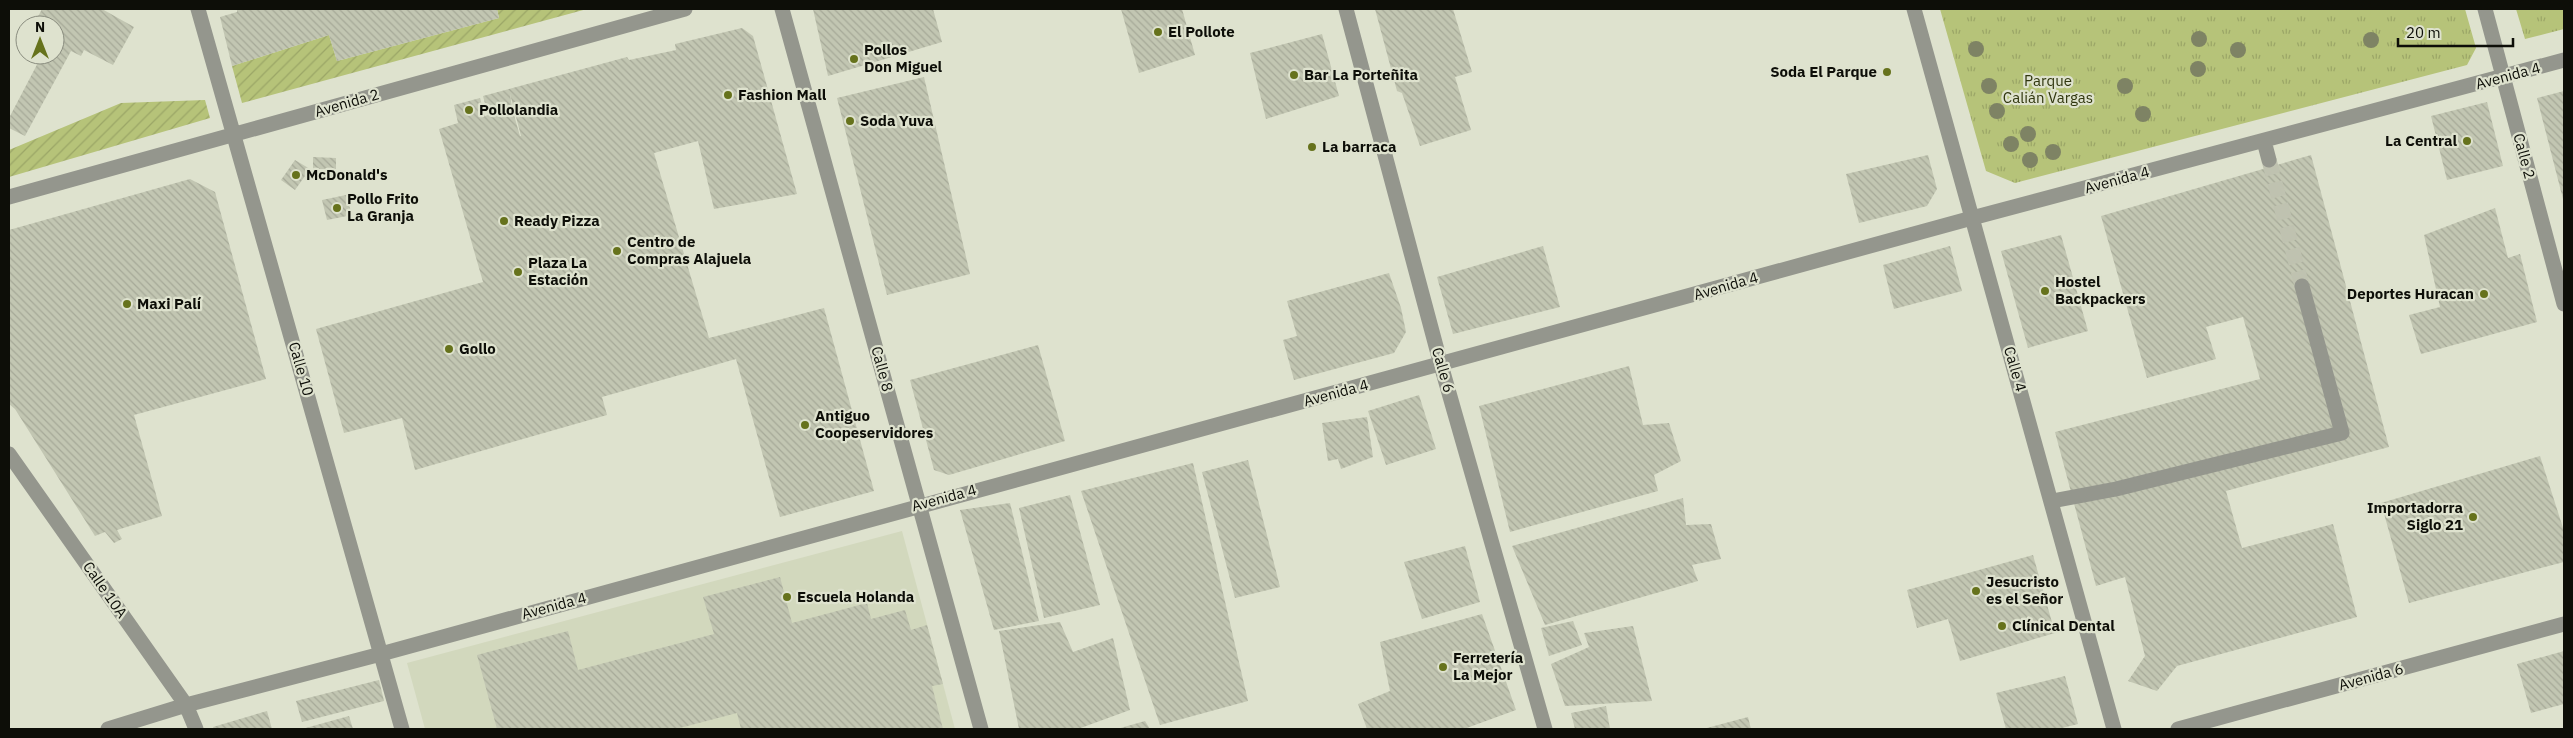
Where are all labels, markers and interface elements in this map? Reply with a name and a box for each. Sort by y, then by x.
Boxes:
north arrow [15,15,65,65]
scale bar [2398,15,2513,47]
text: N [35,18,45,36]
place label: El Pollote [1168,22,1235,41]
text: 20 m [2406,23,2441,42]
marker: El Pollote [1152,26,1164,38]
place label: Pollos Don Miguel [864,40,943,76]
marker: Pollos Don Miguel [848,53,860,65]
street label: Avenida 4 [2473,58,2542,93]
place label: Soda El Parque [1770,62,1877,81]
place label: Bar La Porteñita [1304,65,1418,84]
marker: Soda El Parque [1881,66,1893,78]
marker: Bar La Porteñita [1288,69,1300,81]
park label: Parque Calián Vargas [2003,71,2093,107]
street label: Avenida 2 [312,84,381,121]
place label: Fashion Mall [738,85,827,104]
marker: Fashion Mall [722,89,734,101]
place label: Pollolandia [479,100,559,119]
marker: Pollolandia [463,104,475,116]
place label: Soda Yuva [860,111,934,130]
marker: Soda Yuva [844,115,856,127]
place label: La Central [2385,131,2457,150]
street label: Calle 2 [2509,131,2540,181]
marker: La Central [2461,135,2473,147]
place label: La barraca [1322,137,1397,156]
marker: La barraca [1306,141,1318,153]
street label: Avenida 4 [2082,162,2151,197]
place label: McDonald's [306,165,388,184]
marker: McDonald's [290,169,302,181]
place label: Pollo Frito La Granja [347,189,419,225]
marker: Pollo Frito La Granja [331,202,343,214]
place label: Ready Pizza [514,211,600,230]
marker: Ready Pizza [498,215,510,227]
place label: Centro de Compras Alajuela [627,232,752,268]
marker: Centro de Compras Alajuela [611,245,623,257]
place label: Plaza La Estación [528,253,588,289]
marker: Plaza La Estación [512,266,524,278]
street label: Avenida 4 [1691,267,1760,304]
place label: Hostel Backpackers [2055,272,2146,308]
place label: Deportes Huracan [2347,284,2474,303]
marker: Hostel Backpackers [2039,285,2051,297]
marker: Deportes Huracan [2478,288,2490,300]
place label: Maxi Palí [137,294,202,313]
marker: Maxi Palí [121,298,133,310]
place label: Gollo [459,339,496,358]
street label: Calle 10 [285,340,318,398]
marker: Gollo [443,343,455,355]
street label: Calle 8 [867,344,898,394]
street label: Calle 4 [2000,344,2031,394]
street label: Calle 6 [1428,345,1459,395]
street label: Avenida 4 [1301,375,1370,410]
place label: Antiguo Coopeservidores [815,406,934,442]
marker: Antiguo Coopeservidores [799,419,811,431]
street label: Avenida 4 [909,480,978,515]
place label: Importadorra Siglo 21 [2367,498,2463,534]
marker: Importadorra Siglo 21 [2467,511,2479,523]
street label: Calle 10A [79,558,132,622]
place label: Jesucristo es el Señor [1986,572,2063,608]
marker: Jesucristo es el Señor [1970,585,1982,597]
place label: Escuela Holanda [797,587,915,606]
street label: Avenida 4 [519,588,588,623]
marker: Escuela Holanda [781,591,793,603]
place label: Clínical Dental [2012,616,2115,635]
marker: Clínical Dental [1996,620,2008,632]
place label: Ferretería La Mejor [1453,648,1524,684]
street label: Avenida 6 [2336,659,2405,694]
marker: Ferretería La Mejor [1437,661,1449,673]

